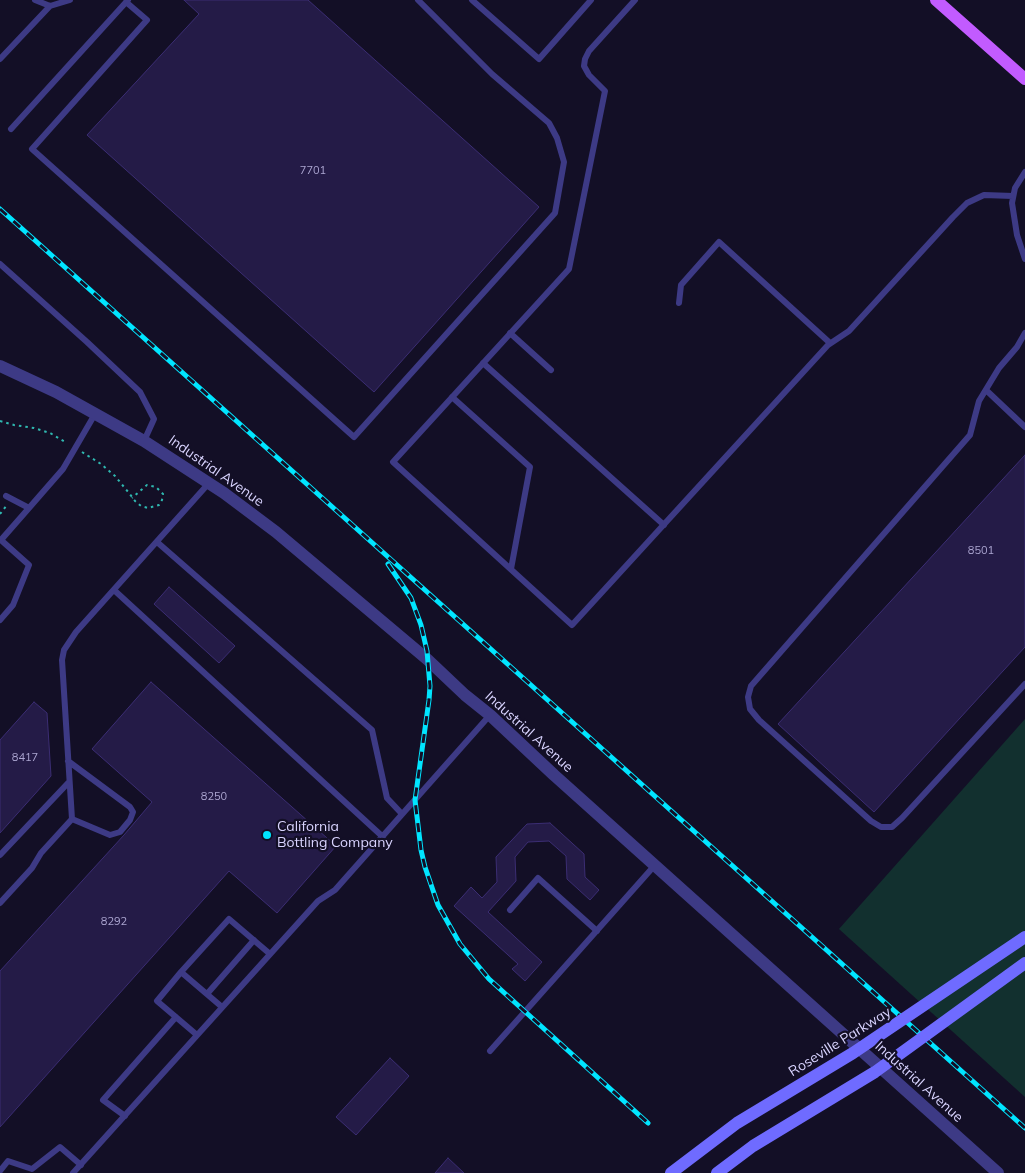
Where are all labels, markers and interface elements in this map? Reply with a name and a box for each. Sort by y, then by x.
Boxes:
house number: 7701 [300,164,326,178]
street label: Industrial Avenue [165,432,267,510]
house number: 8501 [968,544,994,558]
street label: Industrial Avenue [482,688,576,776]
house number: 8417 [12,751,38,765]
house number: 8250 [201,790,227,804]
place label: California Bottling Company [277,819,393,852]
marker: California Bottling Company [261,829,273,841]
house number: 8292 [101,915,127,929]
street label: Roseville Parkway [786,1004,894,1080]
street label: Industrial Avenue [872,1038,966,1126]

